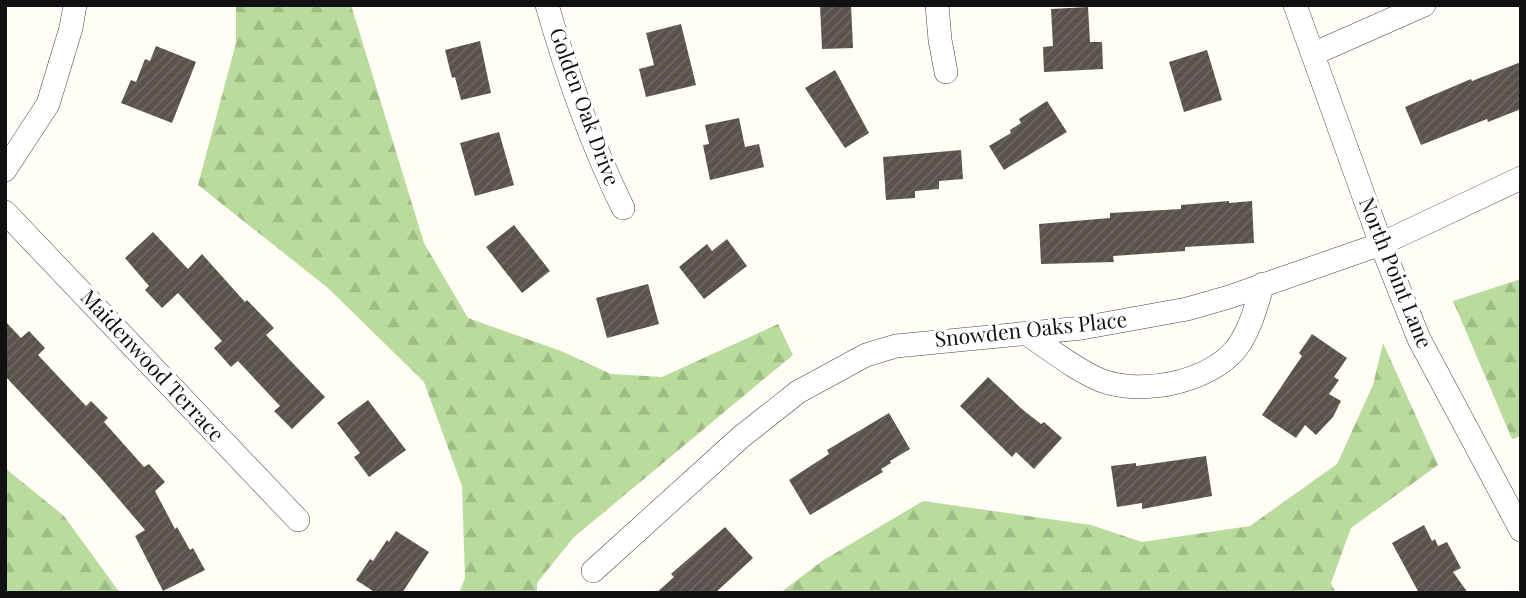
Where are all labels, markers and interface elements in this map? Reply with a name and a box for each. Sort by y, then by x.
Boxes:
street label: Golden Oak Drive [544,23,627,189]
street label: North Point Lane [1354,192,1440,352]
street label: Maidenwood Terrace [75,282,231,447]
street label: Snowden Oaks Place [933,304,1128,352]

